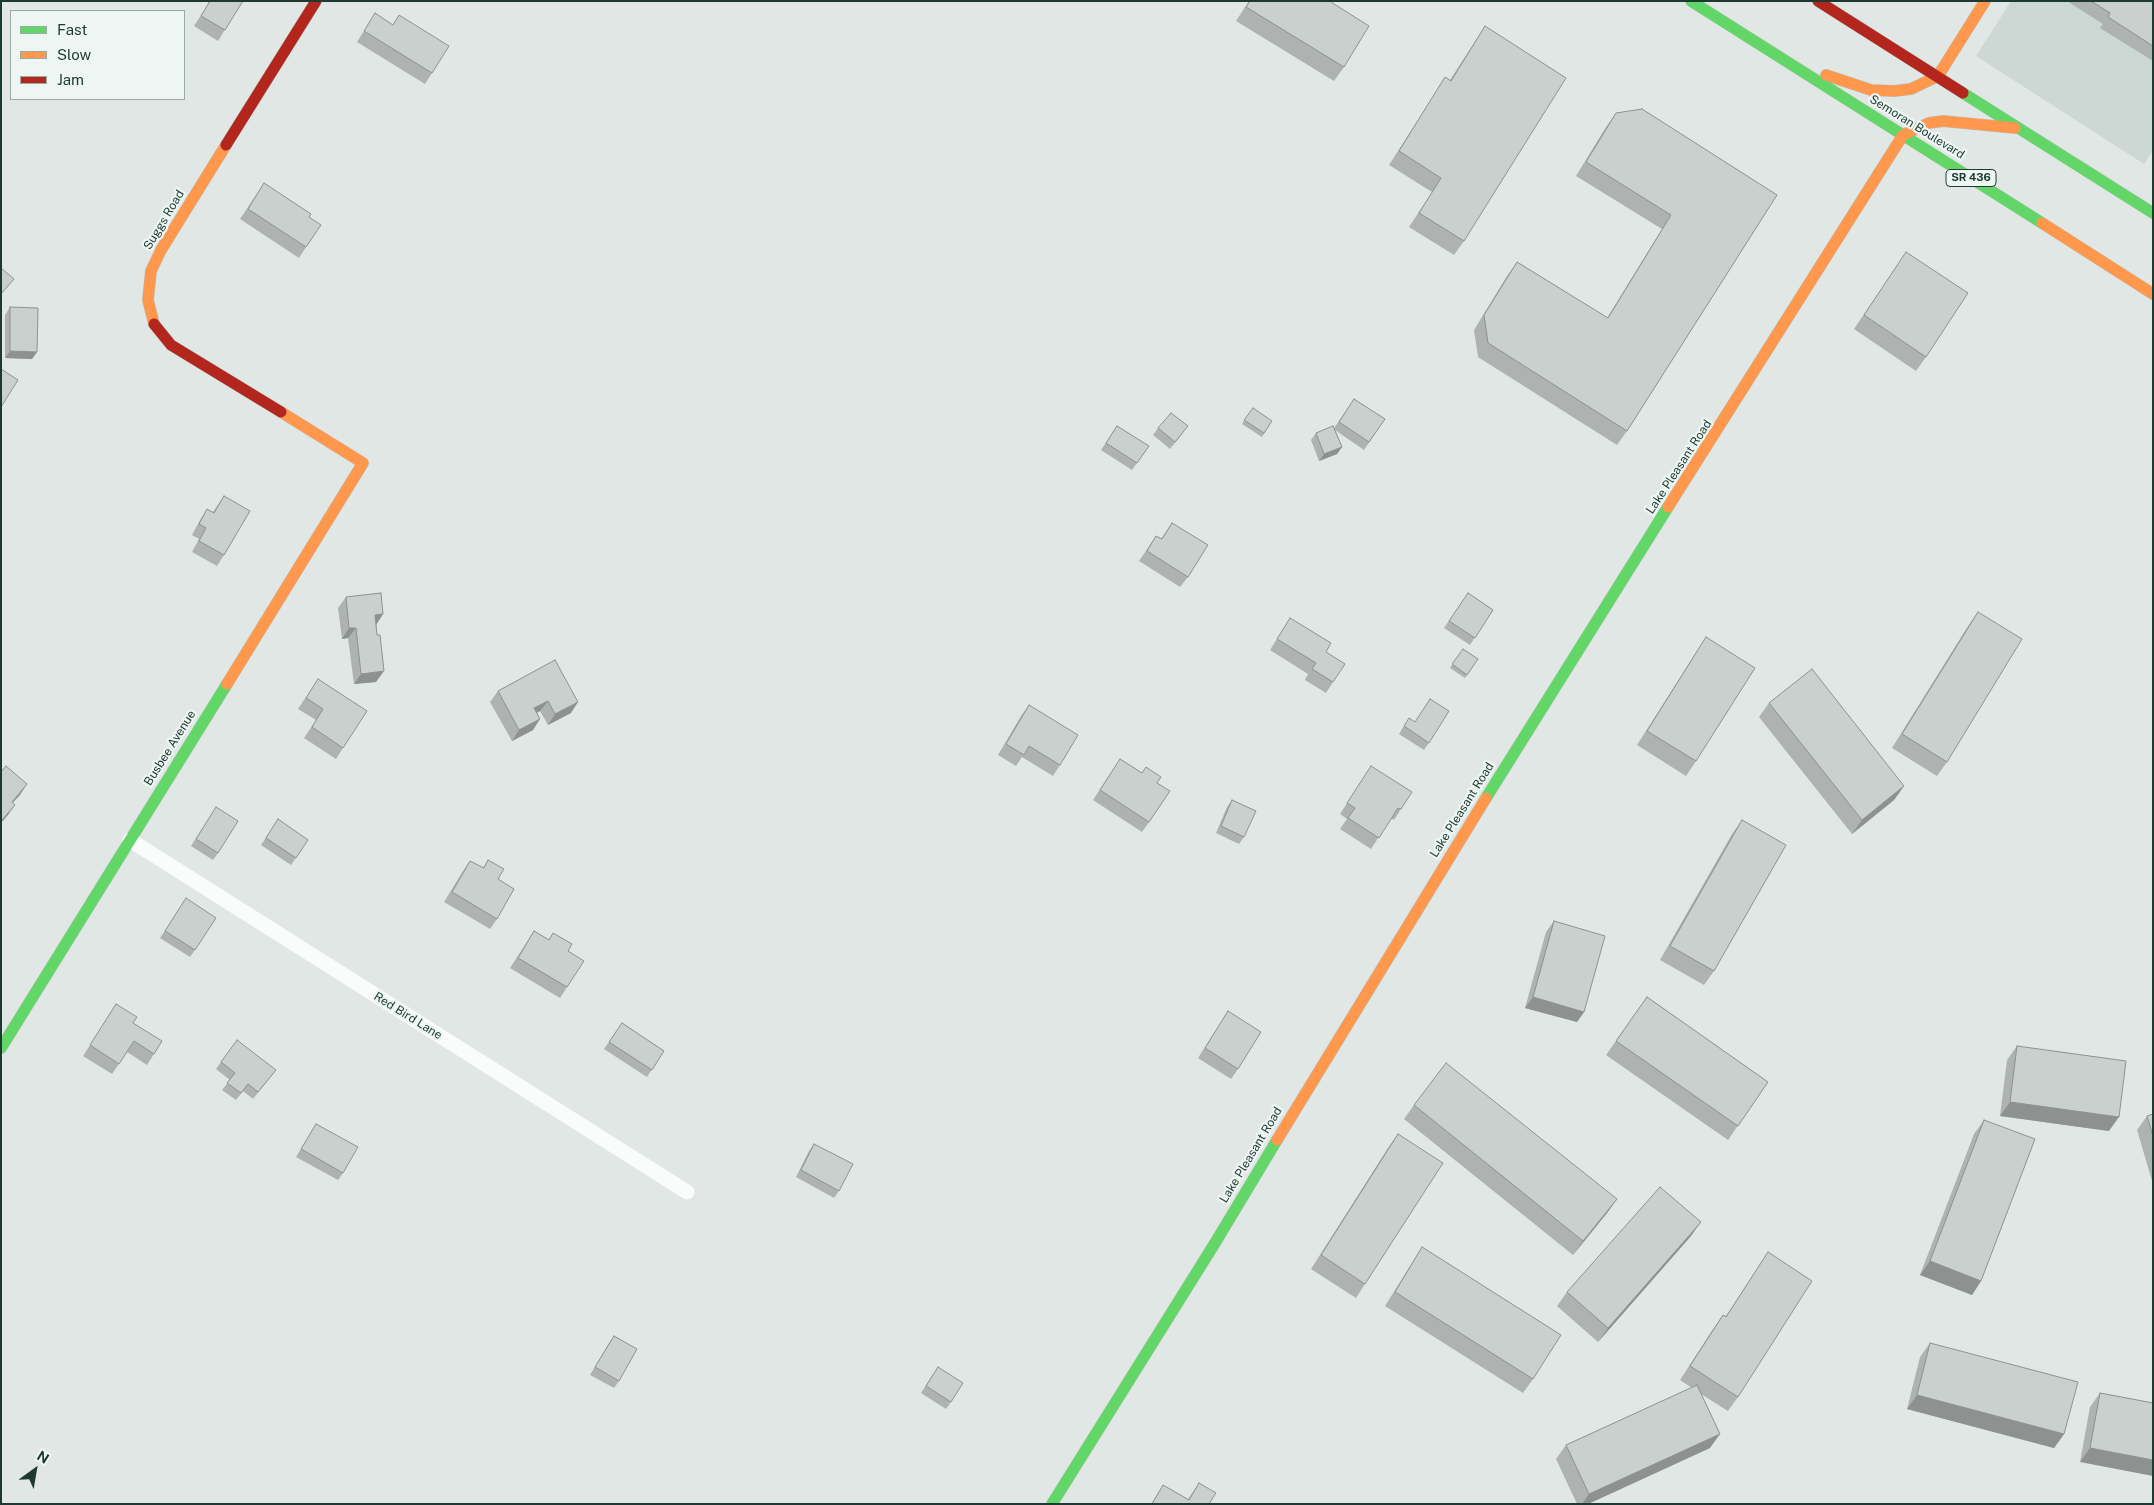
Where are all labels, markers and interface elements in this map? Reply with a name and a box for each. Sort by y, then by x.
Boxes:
legend [10,10,185,100]
text: Fast [57,21,87,38]
text: Slow [57,46,91,63]
text: Jam [57,71,84,88]
street label: Semoran Boulevard [1867,92,1967,162]
road number: SR 436 [1946,170,1996,187]
street label: Suggs Road [141,188,187,252]
street label: Lake Pleasant Road [1643,417,1715,517]
street label: Busbee Avenue [141,708,199,788]
street label: Lake Pleasant Road [1427,760,1497,860]
street label: Red Bird Lane [371,989,445,1043]
street label: Lake Pleasant Road [1217,1104,1285,1206]
north arrow [10,1445,60,1495]
text: N [34,1448,52,1467]

